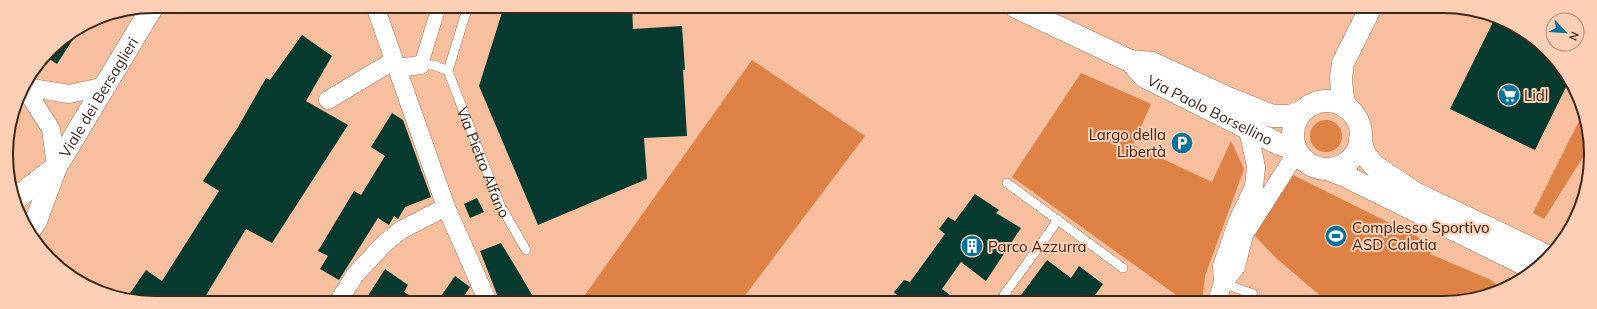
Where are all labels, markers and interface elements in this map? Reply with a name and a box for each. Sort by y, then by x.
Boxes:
north arrow [1545,12,1585,52]
text: N [1566,30,1582,43]
street label: Viale dei Bersaglieri [55,34,142,161]
street label: Via Paolo Borsellino [1144,70,1276,149]
supermarket icon: Lidl [1496,82,1522,108]
place label: Lidl [1524,86,1548,105]
street label: Via Pietro Alfano [453,104,515,221]
place label: Largo della Libertà [1089,125,1166,161]
parking icon: Largo della Libertà [1169,130,1195,156]
place label: Complesso Sportivo ASD Calatia [1352,218,1490,254]
sports icon: Complesso Sportivo ASD Calatia [1323,223,1349,249]
building icon: Parco Azzurra [959,233,985,259]
place label: Parco Azzurra [988,237,1087,256]

